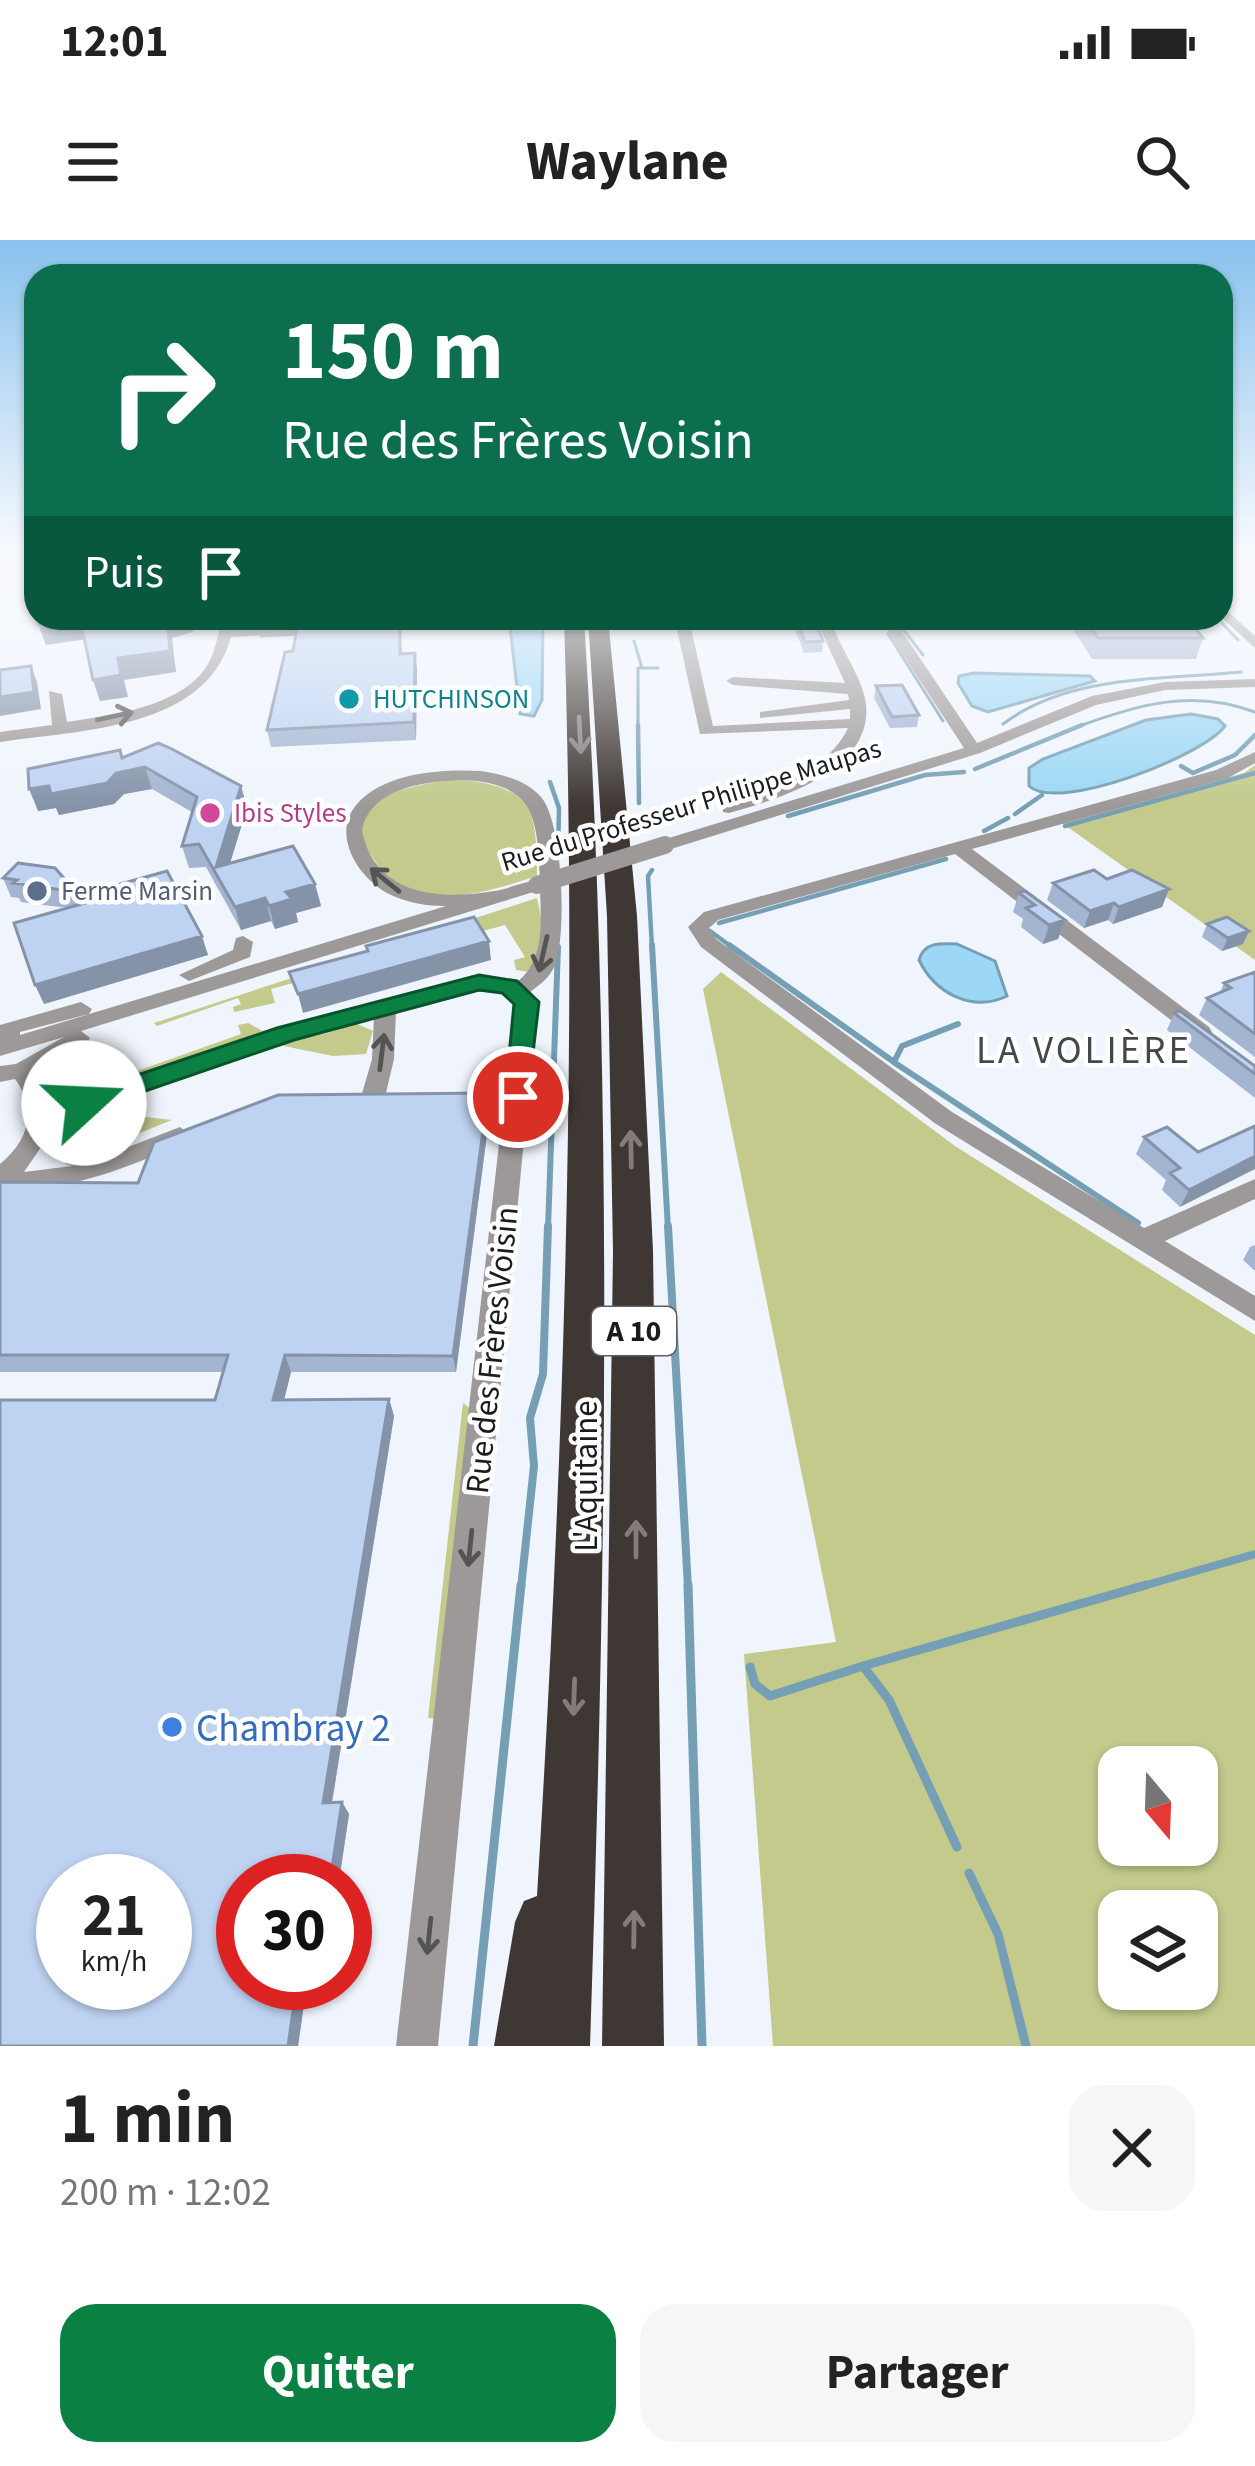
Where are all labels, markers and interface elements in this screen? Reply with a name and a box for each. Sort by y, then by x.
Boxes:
text: 12:01 [60,10,169,74]
text: Waylane [526,124,729,201]
icon: menu [60,129,126,195]
icon: search [1129,129,1195,195]
text: 150 m [282,292,504,412]
icon: right [84,312,240,468]
text: Rue des Frères Voisin [282,403,754,480]
icon: arrive [188,540,254,606]
text: Puis [84,541,164,605]
place label: HUTCHINSON [373,680,529,719]
marker: HUTCHINSON [336,686,362,712]
one-way arrow [95,704,134,726]
one-way arrow [569,715,592,754]
street label: Rue du Professeur Philippe Maupas [496,729,886,882]
place label: Ibis Styles [234,794,347,833]
marker: Ibis Styles [197,800,223,826]
one-way arrow [370,867,402,894]
place label: Ferme Marsin [61,872,213,911]
marker: Ferme Marsin [24,878,50,904]
one-way arrow [531,934,554,972]
district label: LA VOLIÈRE [976,1023,1192,1079]
one-way arrow [371,1034,393,1073]
position arrow [21,1040,147,1166]
pin [467,1046,569,1148]
icon: arrive [485,1064,551,1130]
one-way arrow [619,1130,642,1169]
street label: Rue des Frères Voisin [454,1204,531,1496]
road number: A 10 [592,1307,676,1355]
street label: L'Aquitaine [563,1400,610,1552]
one-way arrow [625,1520,647,1559]
one-way arrow [458,1528,481,1567]
one-way arrow [563,1677,586,1716]
place label: Chambray 2 [196,1701,391,1757]
marker: Chambray 2 [159,1714,185,1740]
north arrow [1098,1746,1218,1866]
map controls [1098,1746,1218,2010]
speed limit sign: 30 [216,1854,372,2010]
text: 21 [82,1874,146,1959]
button: layers [1098,1890,1218,2010]
one-way arrow [623,1910,646,1949]
one-way arrow [417,1916,439,1955]
text: km/h [81,1940,147,1983]
text: 1 min [60,2068,235,2171]
button: close [1069,2085,1195,2211]
text: 200 m · 12:02 [60,2165,271,2221]
button: Quitter [60,2304,616,2442]
button: Partager [640,2304,1195,2442]

